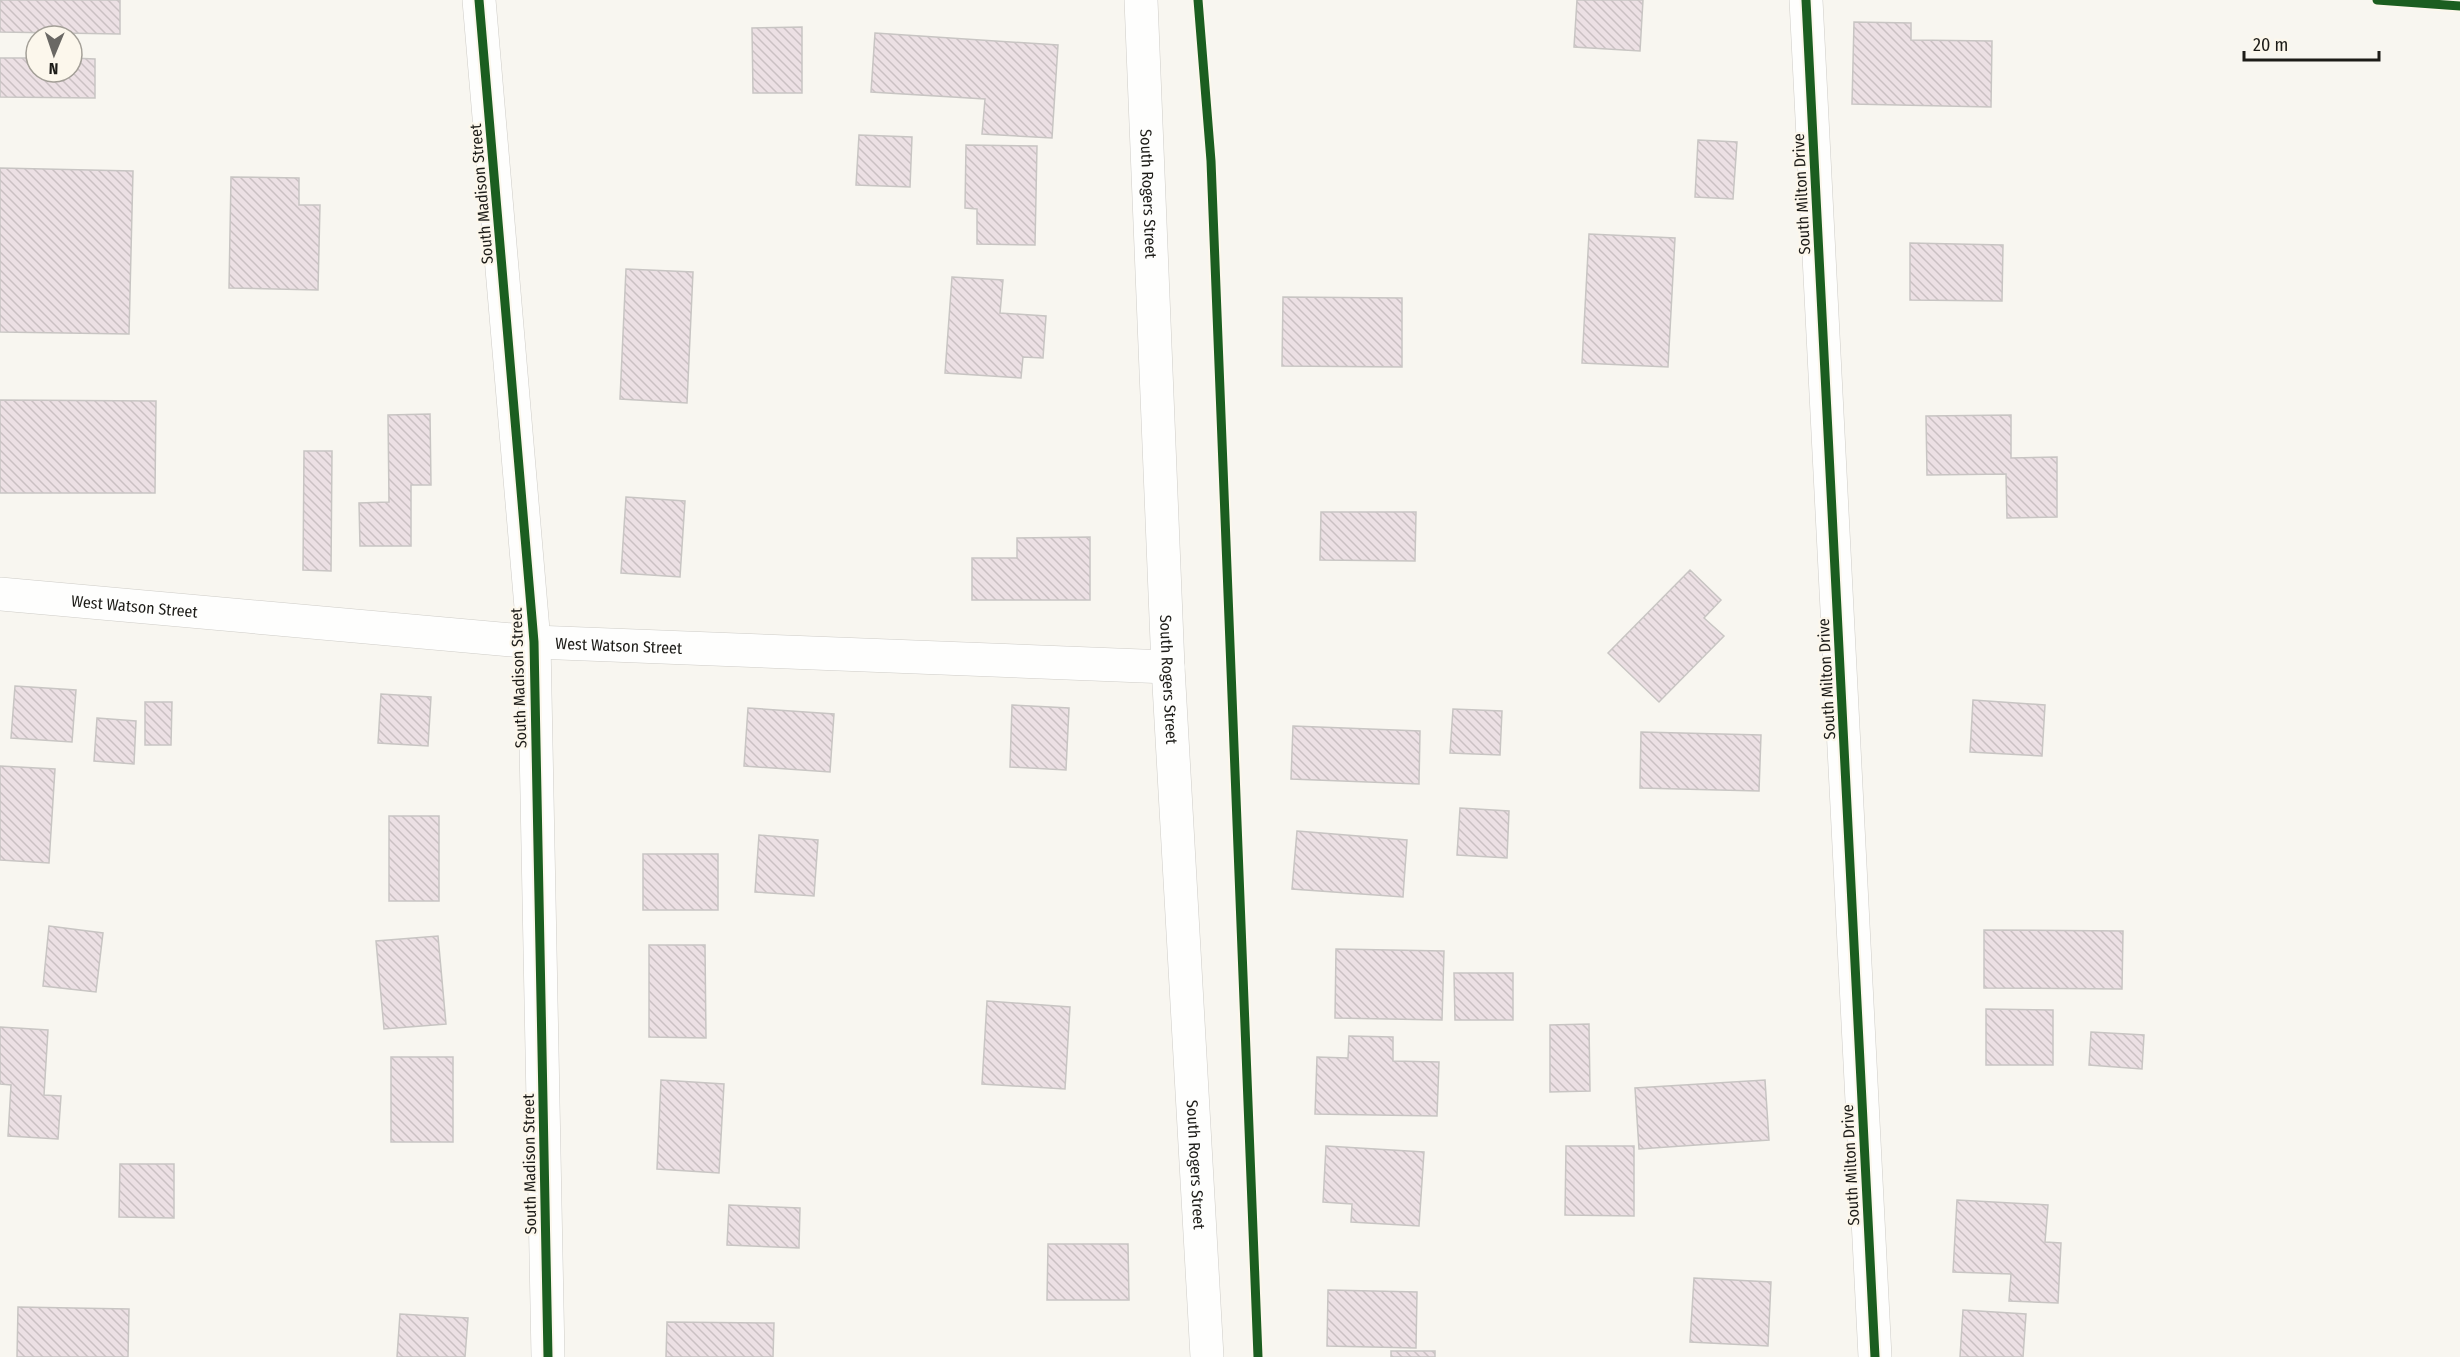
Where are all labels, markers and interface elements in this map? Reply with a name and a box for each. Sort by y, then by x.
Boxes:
north arrow [24,24,84,84]
scale bar [2244,24,2379,62]
text: 20 m [2253,34,2288,56]
text: N [48,59,59,78]
street label: South Madison Street [466,122,497,265]
street label: South Rogers Street [1136,129,1160,260]
street label: South Milton Drive [1789,133,1814,255]
street label: West Watson Street [70,591,199,622]
street label: South Madison Street [507,607,530,749]
street label: South Rogers Street [1156,614,1181,745]
street label: South Milton Drive [1814,618,1839,740]
street label: West Watson Street [555,634,683,658]
street label: South Madison Street [519,1093,540,1235]
street label: South Rogers Street [1182,1099,1209,1231]
street label: South Milton Drive [1838,1104,1863,1226]

